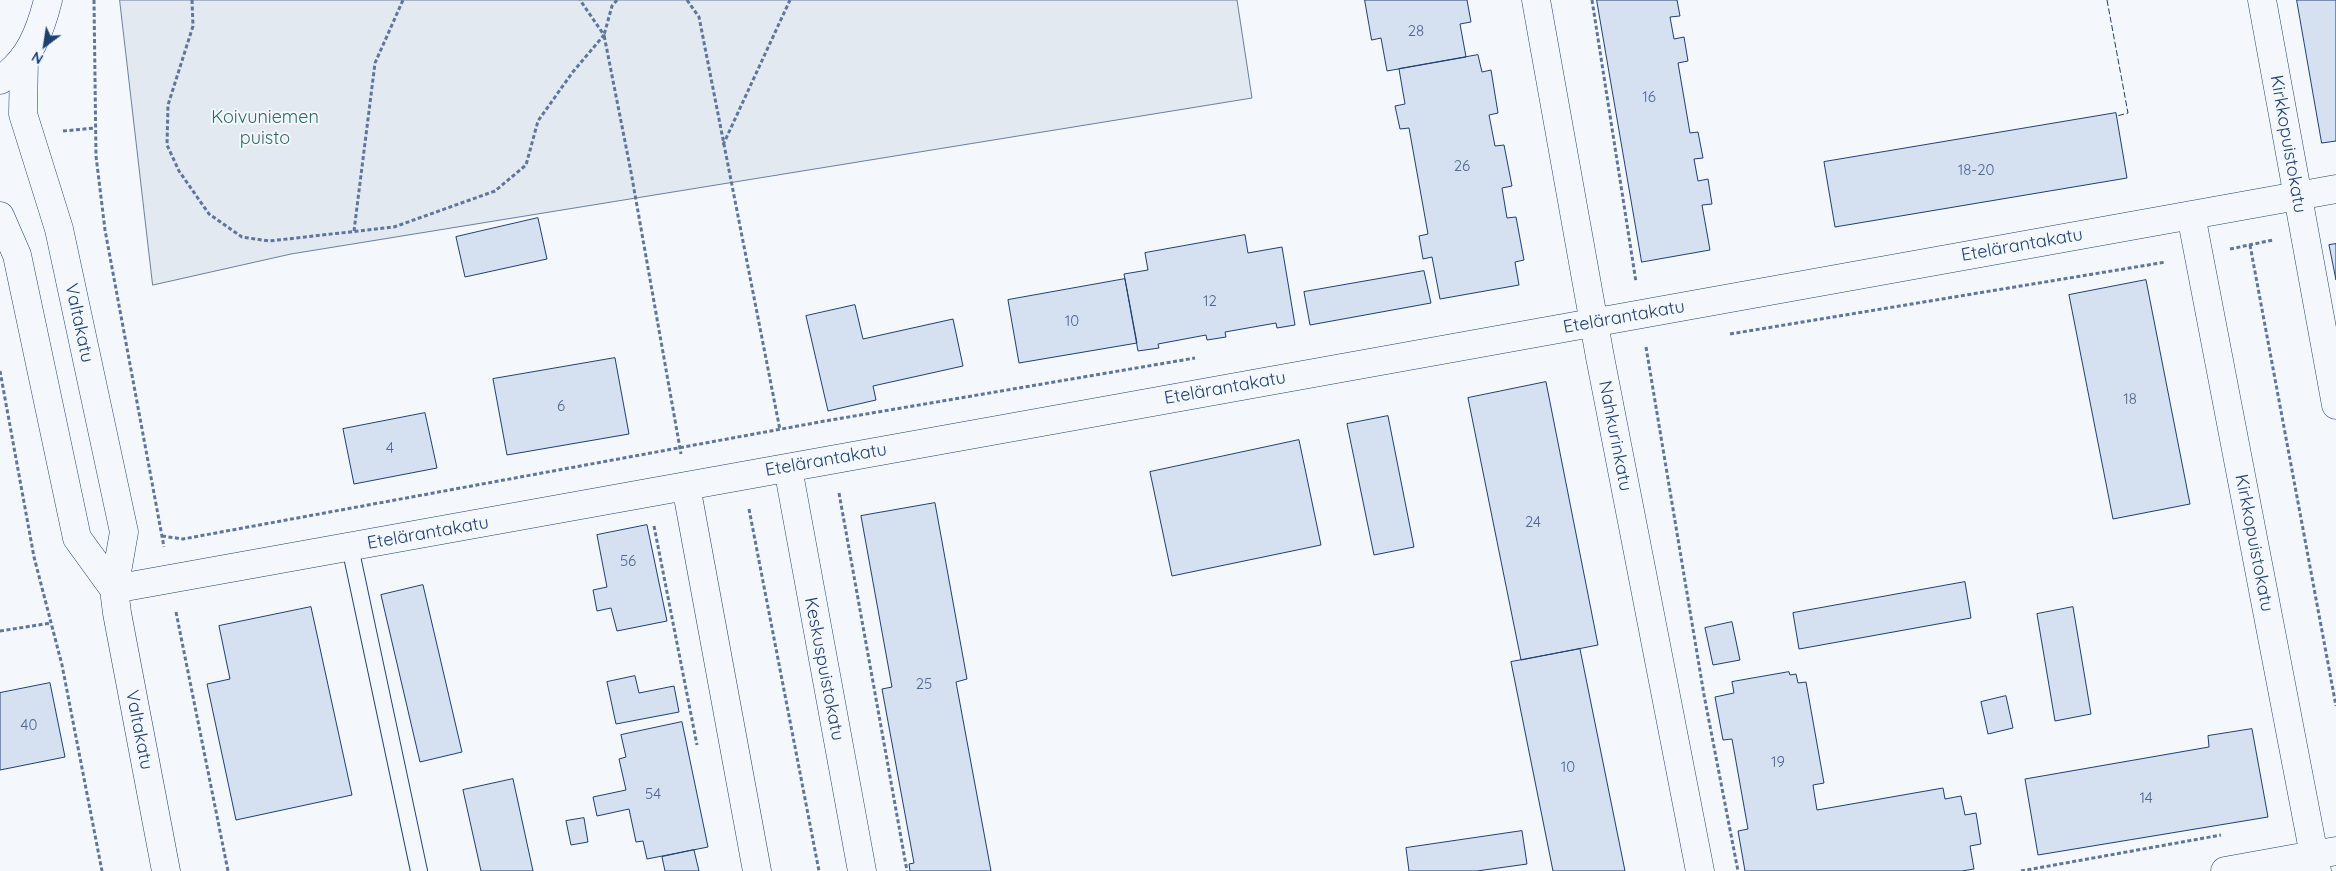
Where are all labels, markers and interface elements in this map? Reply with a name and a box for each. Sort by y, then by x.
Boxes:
north arrow [20,20,70,70]
house number: 28 [1408,22,1424,40]
text: N [28,47,46,68]
street label: Kirkkopuistokatu [2265,73,2311,215]
house number: 16 [1642,88,1656,106]
park label: Koivuniemen puisto [211,107,319,150]
house number: 26 [1454,157,1470,175]
house number: 18-20 [1958,161,1994,179]
street label: Etelärantakatu [1959,224,2085,266]
street label: Valtakatu [60,281,98,365]
house number: 12 [1203,292,1217,310]
street label: Etelärantakatu [1561,296,1687,338]
house number: 10 [1065,312,1079,330]
street label: Etelärantakatu [1162,367,1288,409]
street label: Nahkurinkatu [1594,379,1636,493]
house number: 18 [2123,390,2137,408]
house number: 6 [557,397,565,415]
house number: 4 [386,439,394,457]
street label: Etelärantakatu [763,439,889,481]
street label: Kirkkopuistokatu [2230,472,2278,614]
street label: Etelärantakatu [365,512,491,554]
house number: 24 [1525,513,1541,531]
house number: 56 [620,552,636,570]
street label: Keskuspuistokatu [799,595,849,743]
house number: 25 [916,675,932,693]
street label: Valtakatu [121,688,157,772]
house number: 40 [21,716,37,734]
house number: 19 [1771,753,1785,771]
house number: 10 [1561,758,1575,776]
house number: 54 [645,785,661,803]
house number: 14 [2139,789,2153,807]

